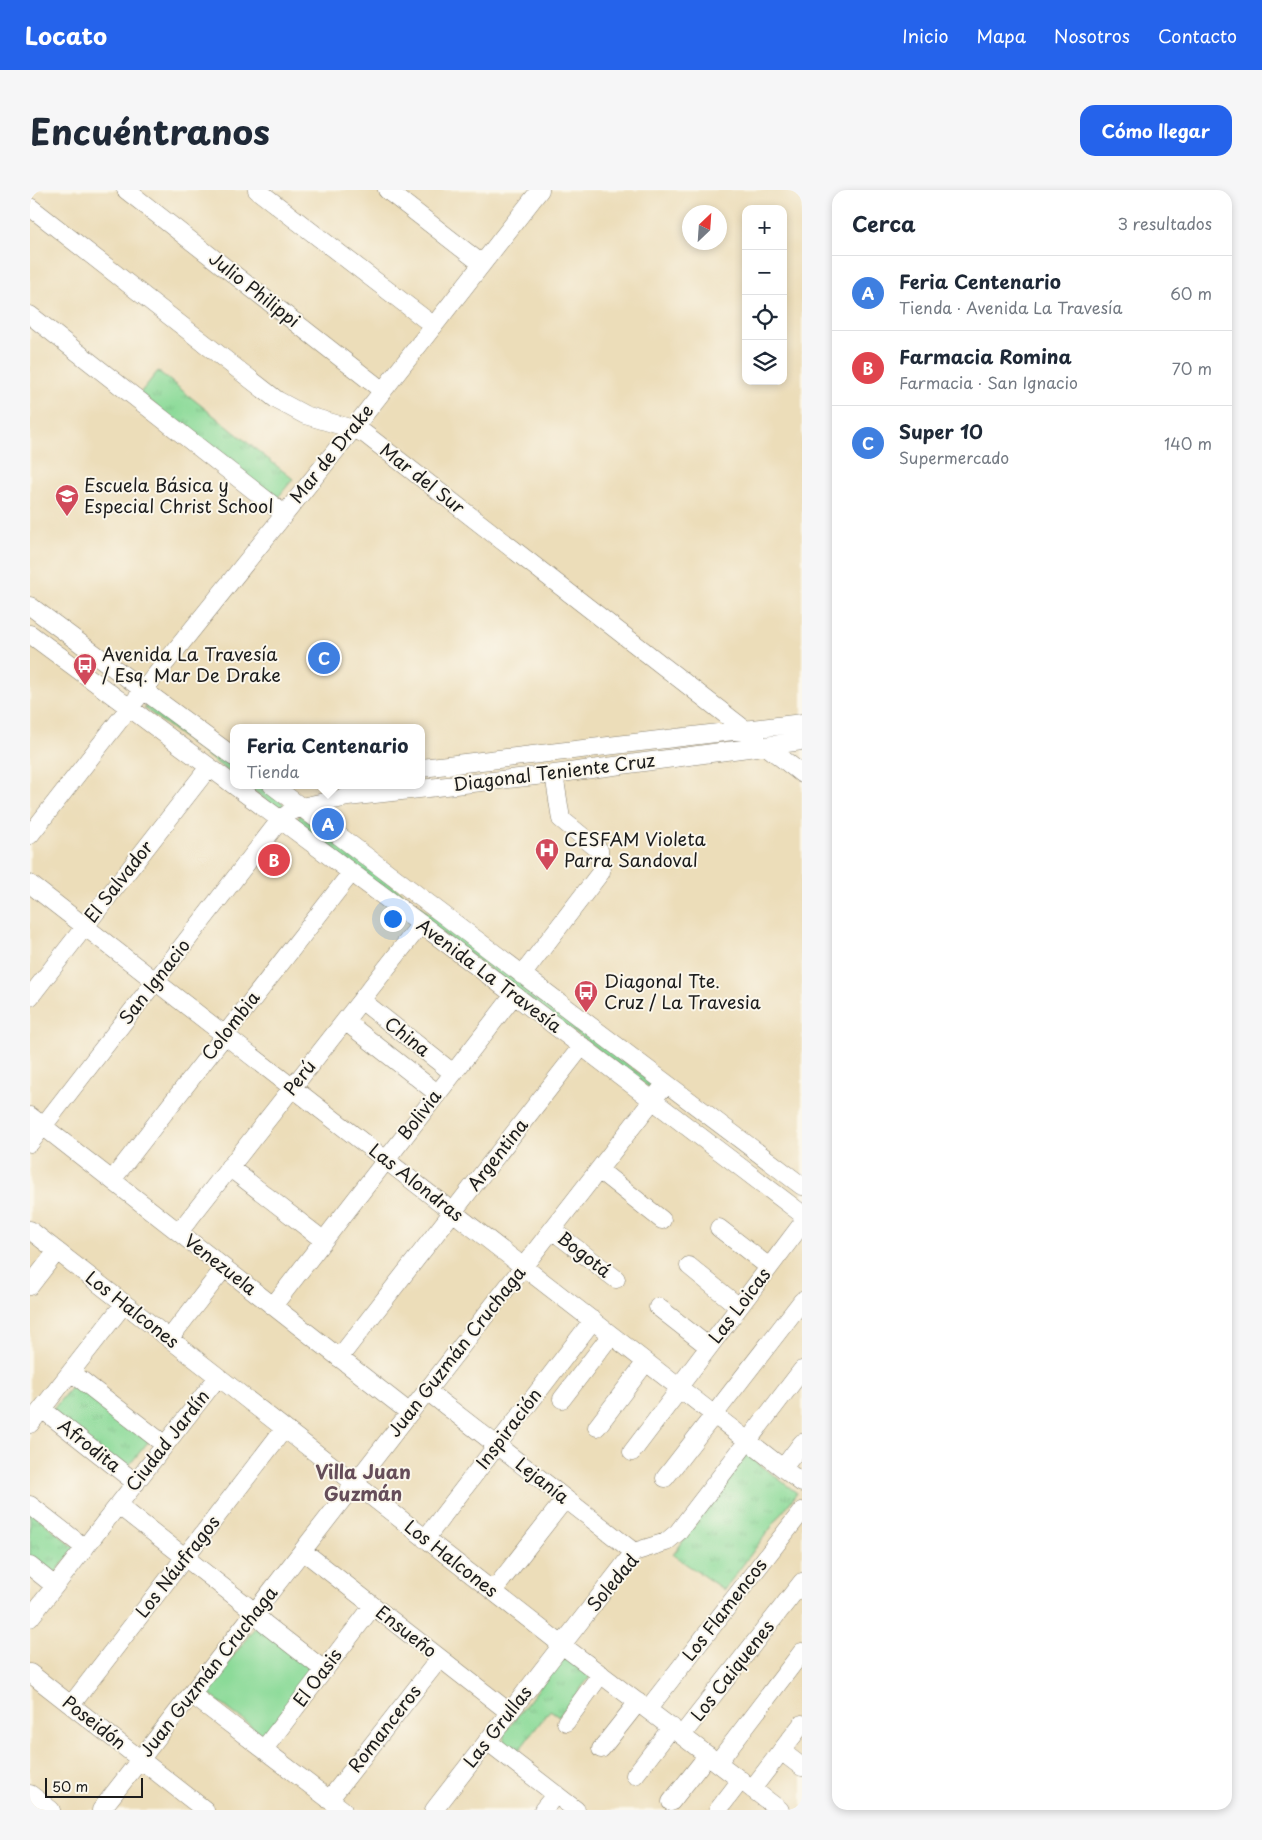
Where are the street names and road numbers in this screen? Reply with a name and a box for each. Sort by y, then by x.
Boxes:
street label: Julio Philippi [203,244,306,333]
street label: Mar de Drake [282,398,379,508]
street label: Mar del Sur [375,436,472,520]
street label: Diagonal Teniente Cruz [451,746,657,797]
street label: El Salvador [77,833,159,928]
street label: Avenida La Travesía [412,911,569,1039]
street label: San Ignacio [112,933,196,1030]
street label: Colombia [194,985,265,1065]
street label: China [379,1009,437,1063]
street label: Perú [276,1053,321,1101]
street label: Bolivia [391,1083,447,1145]
street label: Argentina [460,1112,534,1196]
street label: Las Alondras [364,1136,470,1227]
street label: Bogotá [552,1224,618,1284]
street label: Venezuela [179,1227,264,1301]
street label: Juan Guzmán Cruchaga [381,1259,532,1442]
street label: Las Loicas [701,1261,776,1349]
street label: Los Halcones [80,1264,185,1354]
street label: Inspiración [468,1382,547,1474]
street label: Ciudad Jardín [119,1384,215,1497]
street label: Afrodita [53,1412,128,1478]
street label: Lejanía [510,1450,576,1510]
street label: Los Náufragos [128,1509,225,1623]
street label: Los Halcones [399,1513,504,1603]
street label: Soledad [580,1547,644,1617]
street label: Los Flamencos [675,1552,773,1666]
street label: Juan Guzmán Cruchaga [133,1579,284,1762]
street label: Ensueño [371,1598,443,1663]
street label: Los Caiquenes [684,1614,780,1727]
street label: El Oasis [286,1642,348,1712]
street label: Romanceros [341,1678,427,1778]
street label: Las Grullas [456,1679,538,1773]
street label: Poseidón [57,1688,133,1755]

